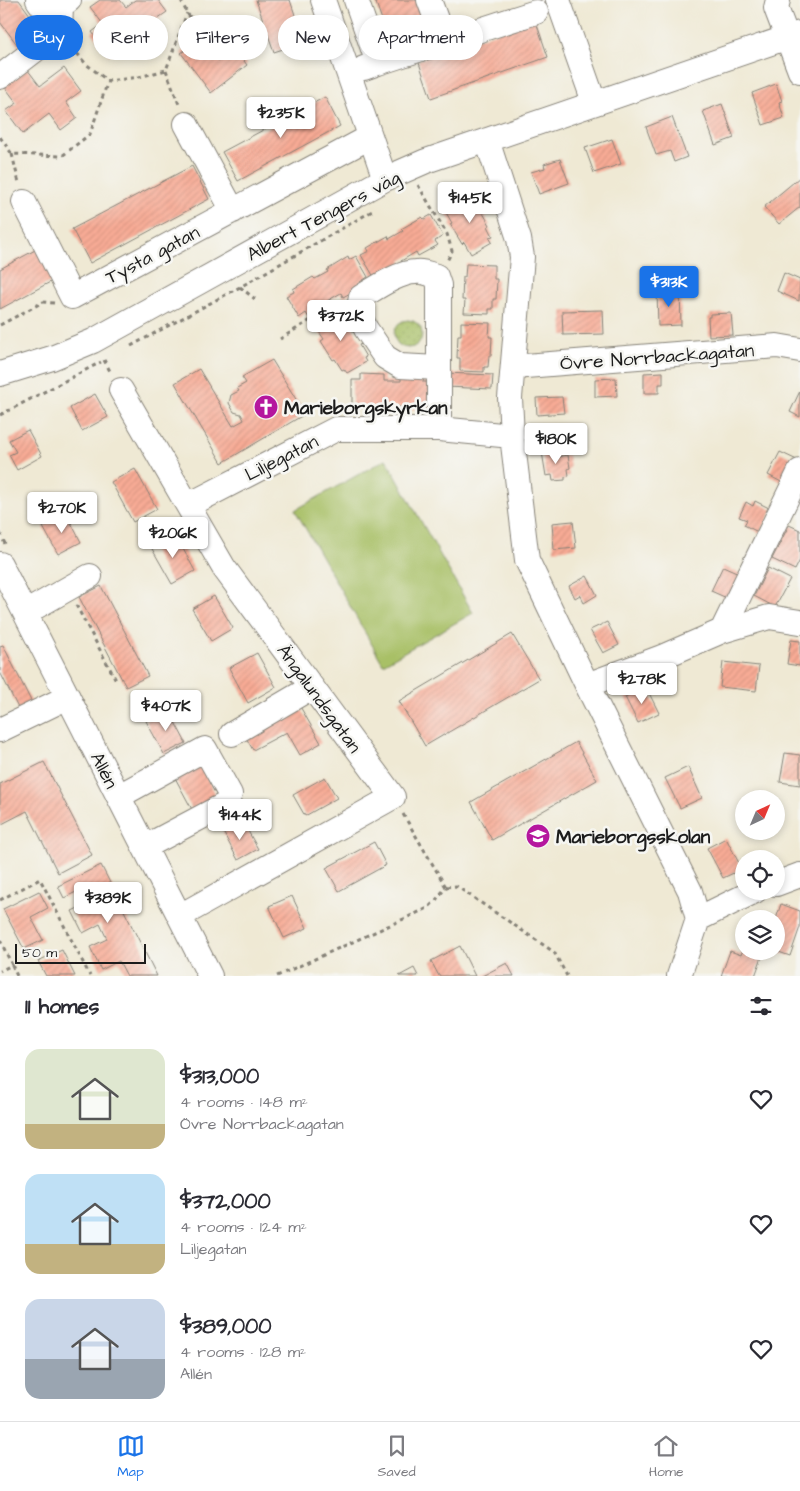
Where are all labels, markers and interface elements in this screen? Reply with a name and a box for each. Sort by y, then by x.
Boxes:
chip: Buy [15,15,83,60]
chip: Rent [93,15,168,60]
chip: Filters [178,15,268,60]
chip: New [278,15,349,60]
chip: Apartment [359,15,483,60]
pin: $235K [246,96,316,139]
text: $235K [257,102,305,124]
street label: Albert Tengers väg [242,164,406,269]
pin: $145K [435,182,505,224]
text: $145K [449,187,491,209]
street label: Tysta gatan [101,219,205,292]
pin: $313K [634,266,704,308]
text: $313K [651,271,687,293]
pin: $372K [306,300,376,342]
text: $372K [318,305,364,327]
street label: Övre Norrbackagatan [559,337,755,379]
church icon: Marieborgskyrkan [253,394,279,420]
place label: Marieborgskyrkan [284,395,448,423]
pin: $180K [521,422,591,465]
street label: Liljegatan [240,428,323,489]
text: $180K [535,428,577,450]
pin: $270K [27,492,97,534]
text: $270K [38,497,86,519]
pin: $206K [138,516,208,559]
text: $206K [149,522,197,544]
street label: Ängalundsgatan [269,639,368,760]
pin: $278K [607,662,677,705]
text: $278K [618,668,666,690]
pin: $407K [131,690,201,732]
text: $407K [141,695,191,717]
street label: Allén [83,748,124,794]
north arrow [735,790,785,840]
map controls [735,790,785,960]
pin: $144K [205,798,275,841]
text: $144K [219,804,261,826]
school or university icon: Marieborgsskolan [525,823,551,849]
place label: Marieborgsskolan [556,824,711,852]
button: locate [735,850,785,900]
pin: $389K [73,882,143,924]
text: $389K [85,887,131,909]
button: layers [735,910,785,960]
scale bar [15,941,146,964]
text: 50 m [22,943,57,963]
text: 11 homes [25,992,99,1021]
icon: filters [747,992,775,1020]
text: $313,000 [180,1062,259,1091]
icon: home [65,1069,125,1129]
icon: heart [747,1085,775,1113]
text: 4 rooms · 148 m² [180,1091,308,1113]
text: Övre Norrbackagatan [180,1113,344,1135]
text: $372,000 [180,1187,271,1216]
icon: home [65,1194,125,1254]
icon: heart [747,1210,775,1238]
text: 4 rooms · 124 m² [180,1216,307,1238]
text: Liljegatan [180,1238,247,1260]
text: $389,000 [180,1312,271,1341]
icon: home [65,1319,125,1379]
icon: heart [747,1335,775,1363]
text: 4 rooms · 128 m² [180,1341,306,1363]
text: Allén [180,1363,212,1385]
tab: Map [117,1432,145,1482]
tab: Saved [378,1432,416,1482]
tab: Home [649,1432,683,1482]

